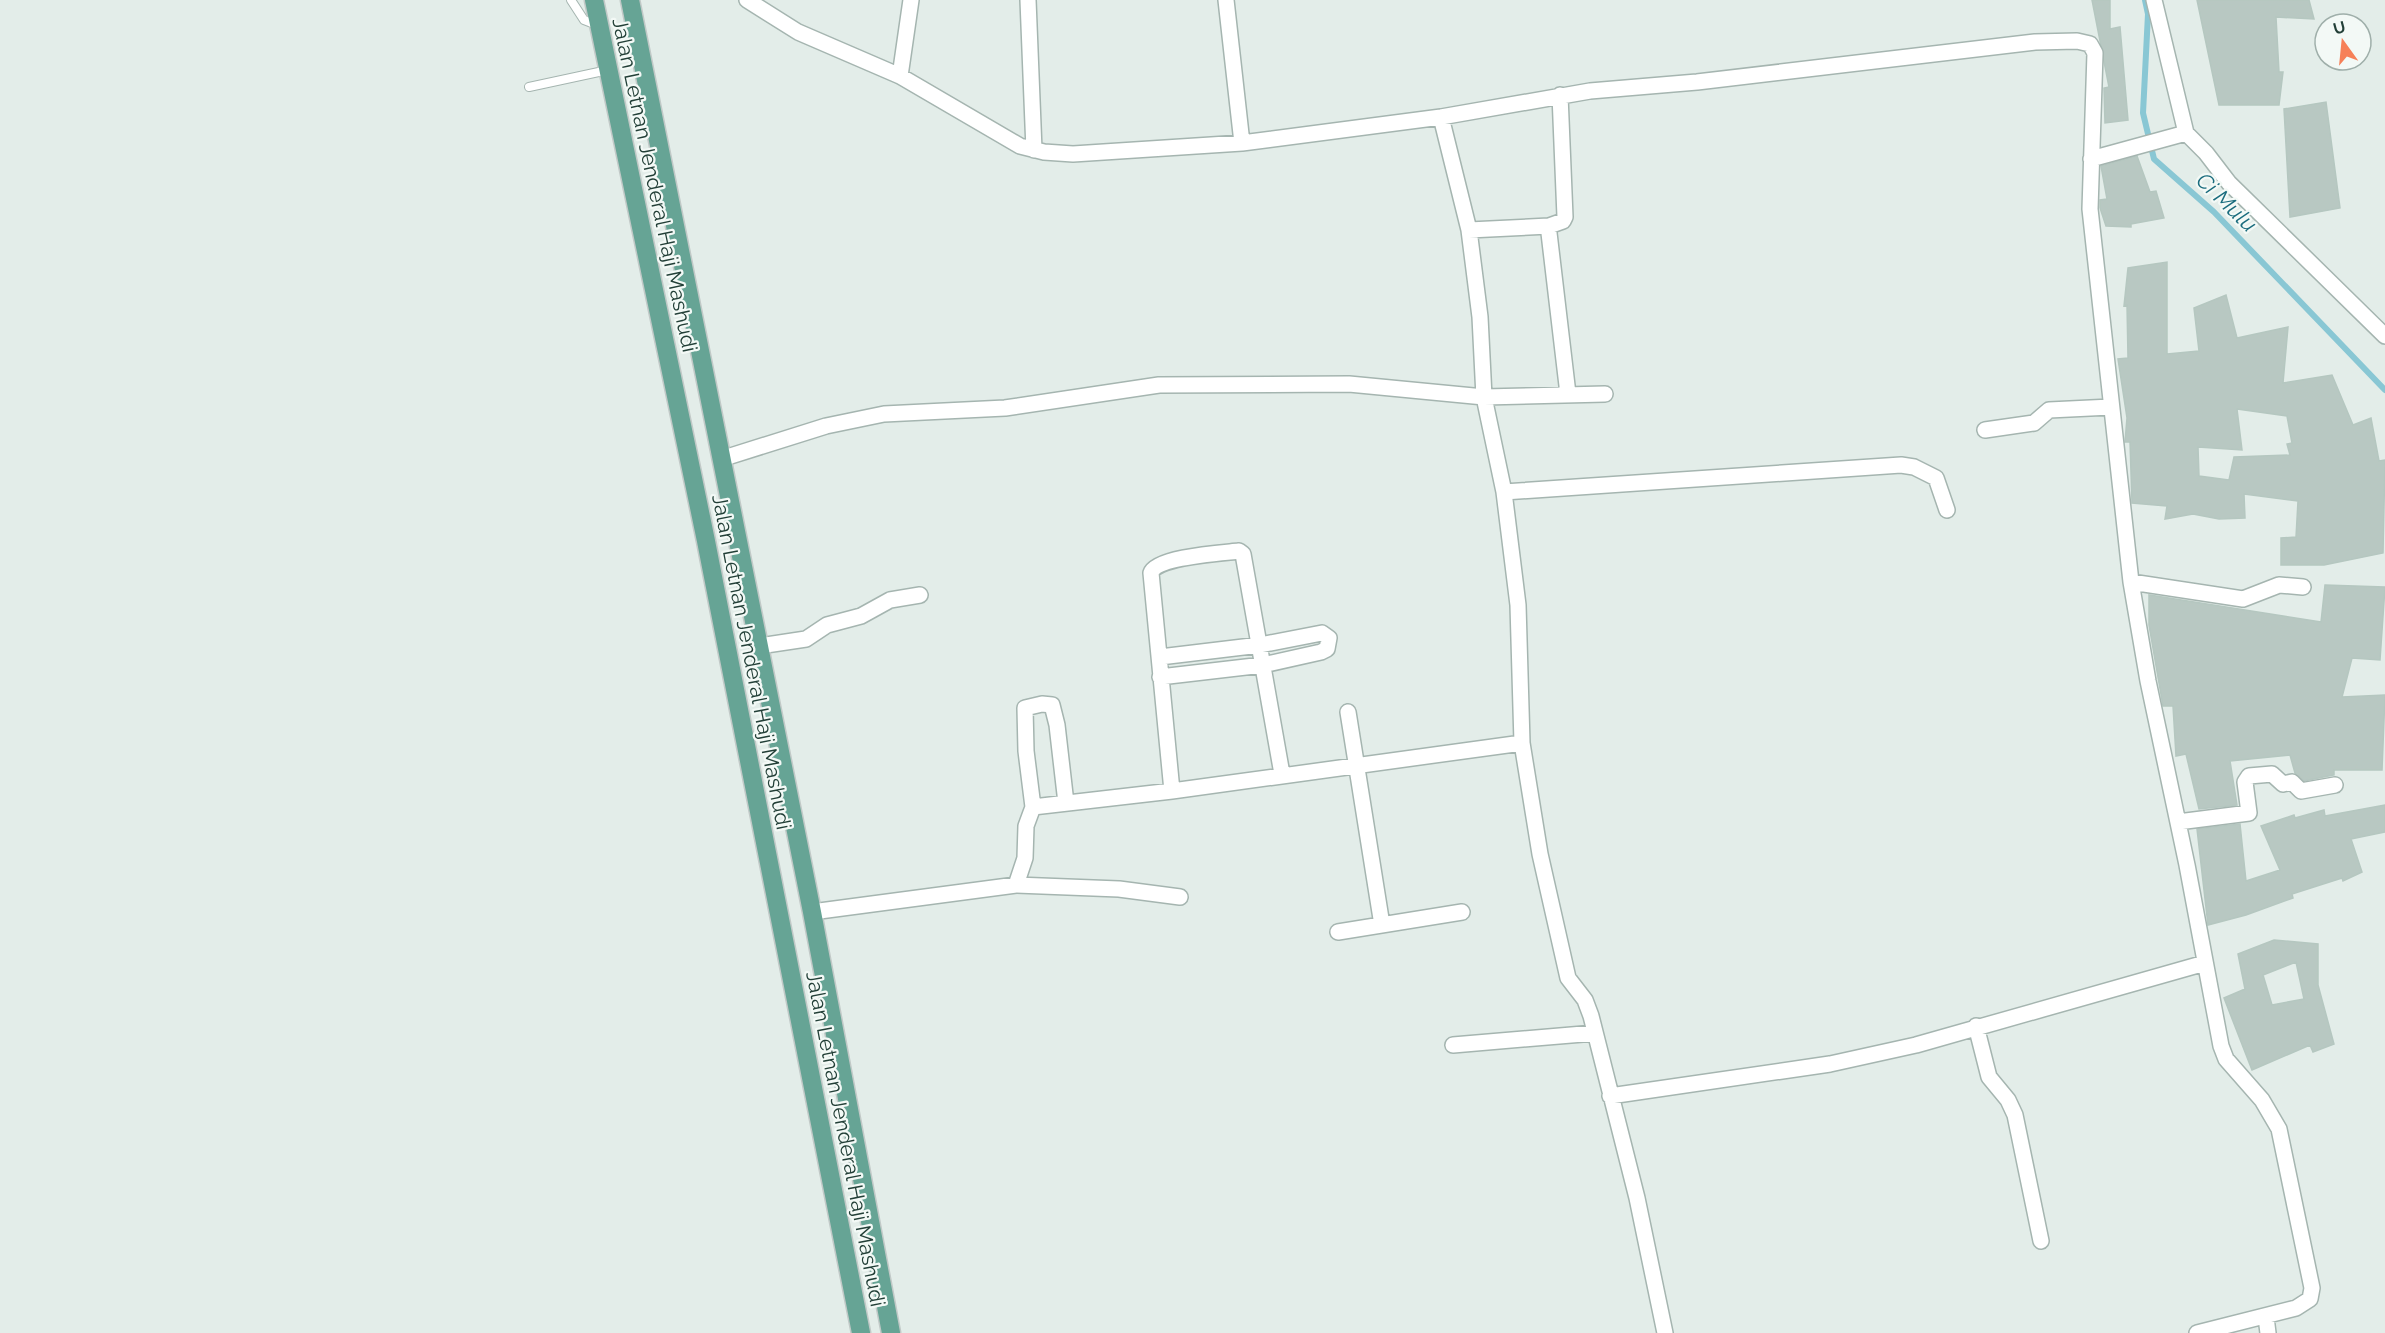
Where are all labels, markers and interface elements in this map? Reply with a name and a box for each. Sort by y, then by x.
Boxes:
north arrow [2313,12,2373,72]
street label: Jalan Letnan Jenderal Haji Mashudi [607,16,703,354]
text: U [2331,17,2348,39]
water label: Ci Mulu [2191,167,2263,237]
street label: Jalan Letnan Jenderal Haji Mashudi [707,492,797,832]
street label: Jalan Letnan Jenderal Haji Mashudi [801,969,891,1309]

